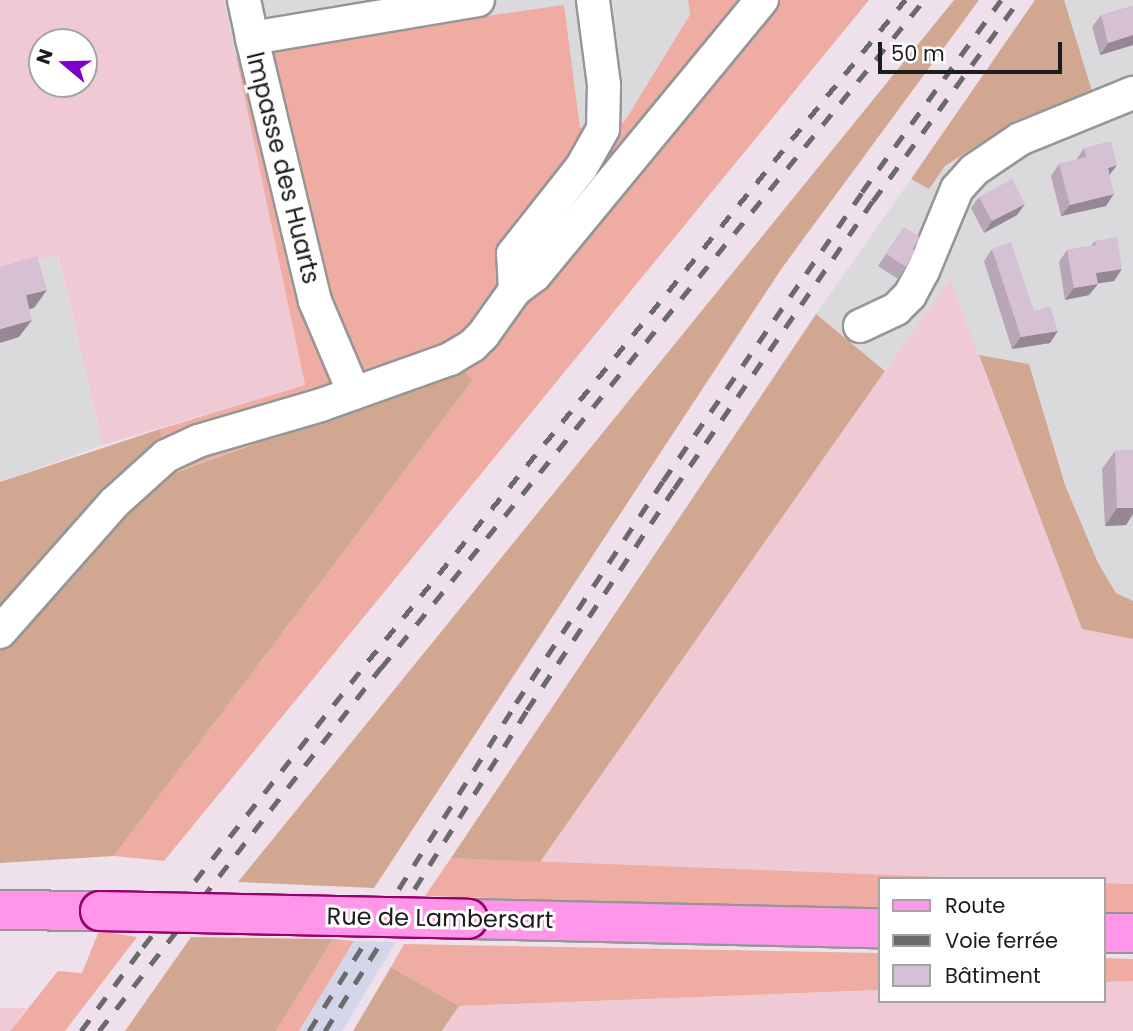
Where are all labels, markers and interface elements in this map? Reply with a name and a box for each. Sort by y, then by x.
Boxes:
north arrow [28,28,98,98]
scale bar [881,28,1065,72]
text: 50 m [891,39,945,68]
text: N [29,46,60,68]
street label: Impasse des Huarts [240,49,326,287]
legend [878,877,1105,1003]
text: Route [945,891,1005,920]
street label: Rue de Lambersart [326,902,554,934]
text: Voie ferrée [945,926,1058,955]
text: Bâtiment [945,961,1041,990]

